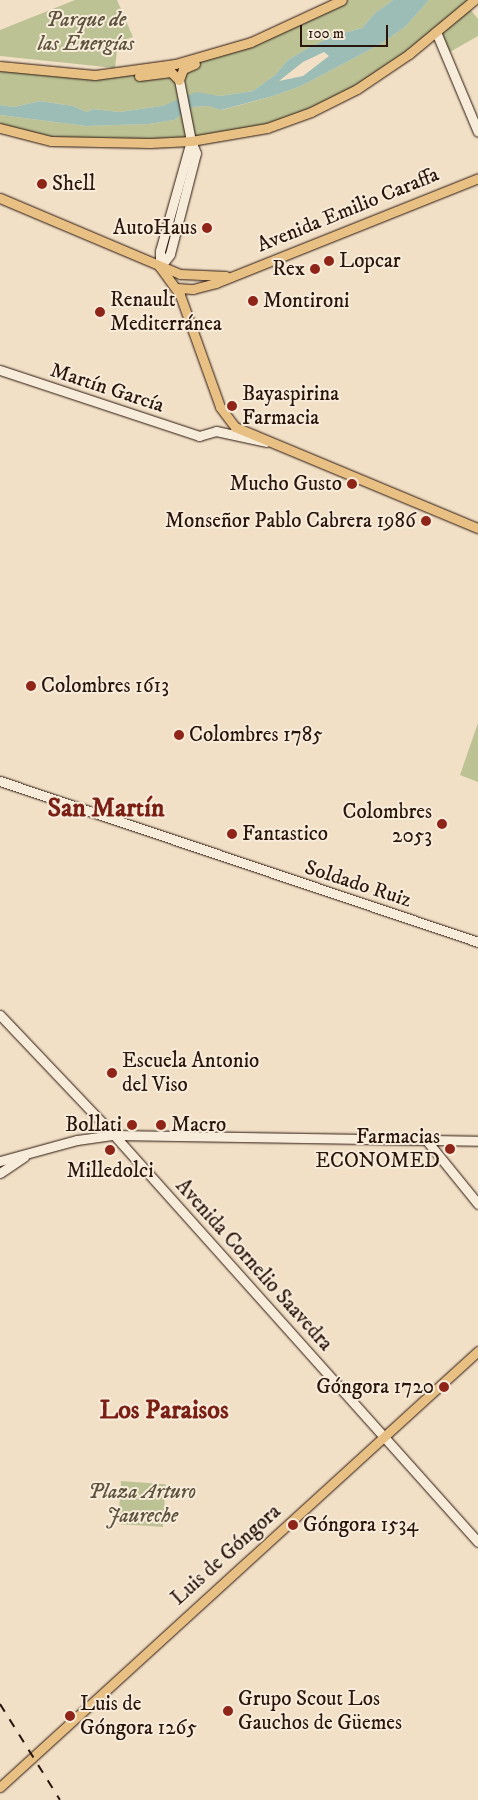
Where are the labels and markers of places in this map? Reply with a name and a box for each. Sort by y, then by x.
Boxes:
place label: Shell [52,171,95,197]
marker: Shell [36,178,48,190]
place label: AutoHaus [113,215,197,241]
marker: AutoHaus [201,222,213,234]
place label: Lopcar [339,248,401,274]
marker: Lopcar [323,255,335,267]
place label: Rex [272,256,305,282]
marker: Rex [309,263,321,275]
place label: Renault Mediterránea [110,287,222,337]
place label: Montironi [263,288,350,314]
marker: Montironi [247,295,259,307]
marker: Renault Mediterránea [94,306,106,318]
place label: Bayaspirina Farmacia [242,381,339,431]
marker: Bayaspirina Farmacia [226,400,238,412]
place label: Mucho Gusto [230,471,342,497]
marker: Mucho Gusto [346,478,358,490]
place label: Monseñor Pablo Cabrera 1986 [165,508,416,534]
marker: Monseñor Pablo Cabrera 1986 [420,515,432,527]
place label: Colombres 1613 [41,673,169,699]
marker: Colombres 1613 [25,680,37,692]
place label: Colombres 1785 [189,722,323,748]
marker: Colombres 1785 [173,729,185,741]
place label: Colombres 2053 [342,799,432,849]
marker: Colombres 2053 [436,818,448,830]
place label: Fantastico [242,821,328,847]
marker: Fantastico [226,828,238,840]
place label: Escuela Antonio del Viso [122,1048,259,1098]
marker: Escuela Antonio del Viso [106,1067,118,1079]
place label: Bollati [65,1112,122,1138]
place label: Macro [171,1112,226,1138]
marker: Bollati [126,1119,138,1131]
marker: Macro [155,1119,167,1131]
place label: Farmacias ECONOMED [315,1124,440,1174]
marker: Farmacias ECONOMED [444,1143,456,1155]
marker: Milledolci [104,1144,116,1156]
place label: Milledolci [66,1158,154,1184]
place label: Góngora 1720 [316,1374,434,1400]
marker: Góngora 1720 [438,1381,450,1393]
place label: Góngora 1534 [303,1512,418,1538]
marker: Góngora 1534 [287,1519,299,1531]
place label: Grupo Scout Los Gauchos de Güemes [238,1686,402,1736]
place label: Luis de Góngora 1265 [80,1691,197,1741]
marker: Grupo Scout Los Gauchos de Güemes [222,1705,234,1717]
marker: Luis de Góngora 1265 [64,1710,76,1722]

